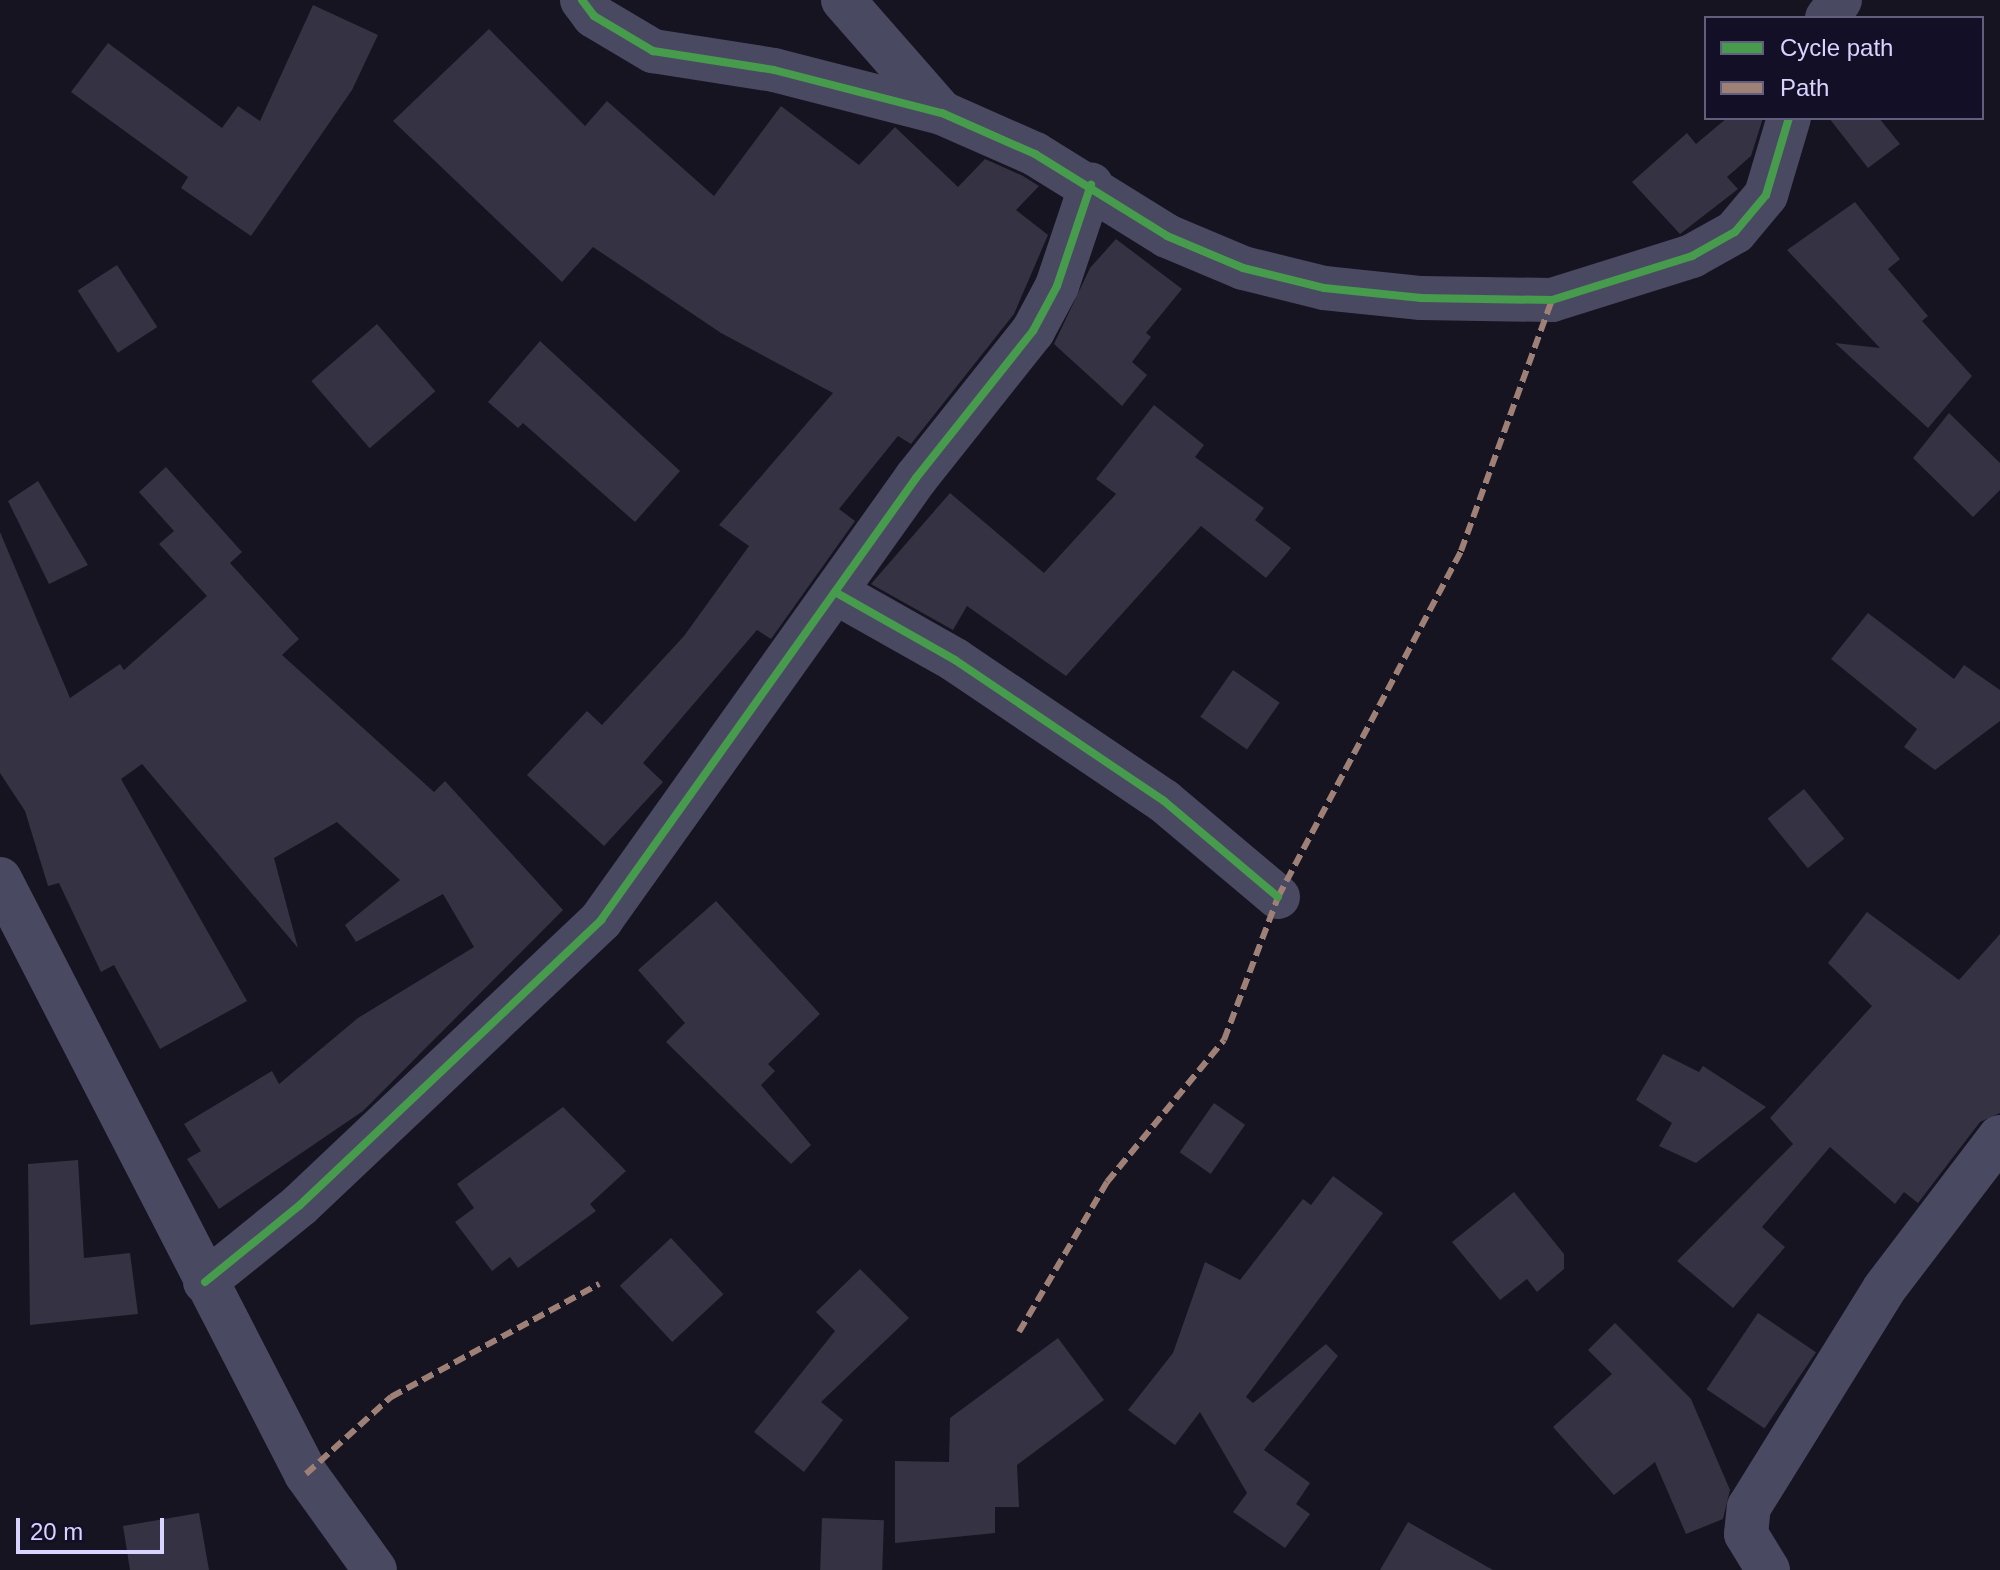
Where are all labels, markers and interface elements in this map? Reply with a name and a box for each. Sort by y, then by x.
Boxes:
legend [1704,16,1984,120]
text: Cycle path [1780,34,1893,61]
text: Path [1780,74,1829,101]
scale bar [20,1502,168,1552]
text: 20 m [30,1518,83,1545]

